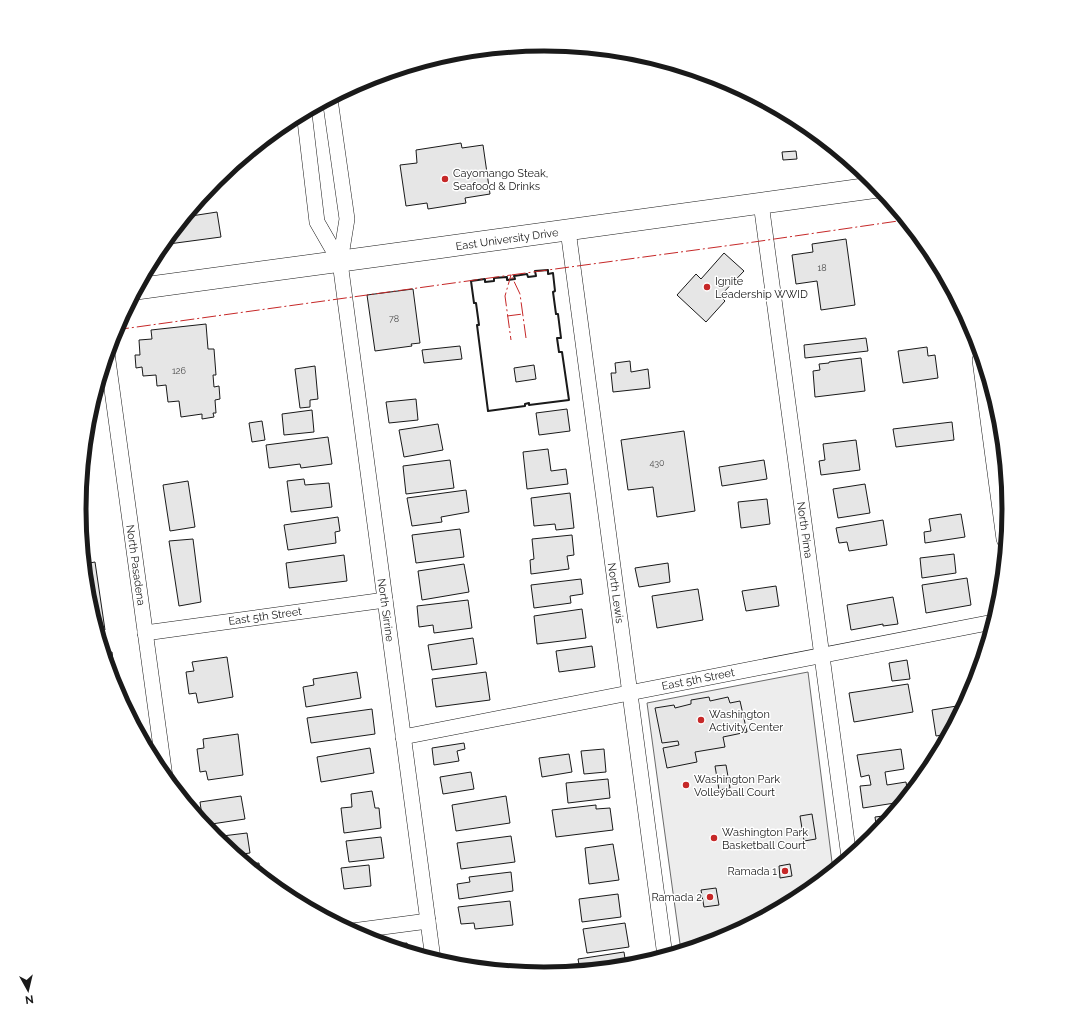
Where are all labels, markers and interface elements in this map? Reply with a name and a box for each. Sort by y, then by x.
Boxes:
place label: Cayomango Steak, Seafood & Drinks [453,167,548,193]
marker: Cayomango Steak, Seafood & Drinks [440,174,450,184]
street label: East University Drive [455,226,560,253]
house number: 18 [817,263,827,273]
place label: Ignite Leadership WWID [715,275,808,301]
marker: Ignite Leadership WWID [702,282,712,292]
house number: 78 [389,314,399,324]
house number: 126 [172,366,187,376]
house number: 430 [649,458,665,468]
street label: North Pima [794,501,815,559]
street label: North Pasadena [123,524,148,606]
street label: North Lewis [605,562,626,624]
street label: North Sirrine [375,578,396,643]
street label: East 5th Street [228,605,303,628]
street label: East 5th Street [661,666,736,693]
place label: Washington Activity Center [709,708,783,734]
marker: Washington Activity Center [696,715,706,725]
place label: Washington Park Volleyball Court [694,773,780,799]
marker: Washington Park Volleyball Court [681,780,691,790]
place label: Washington Park Basketball Court [722,826,808,852]
marker: Washington Park Basketball Court [709,833,719,843]
place label: Ramada 1 [727,865,777,878]
marker: Ramada 1 [780,866,790,876]
place label: Ramada 2 [651,891,702,904]
marker: Ramada 2 [705,892,715,902]
north arrow [8,970,48,1010]
text: N [24,992,34,1006]

